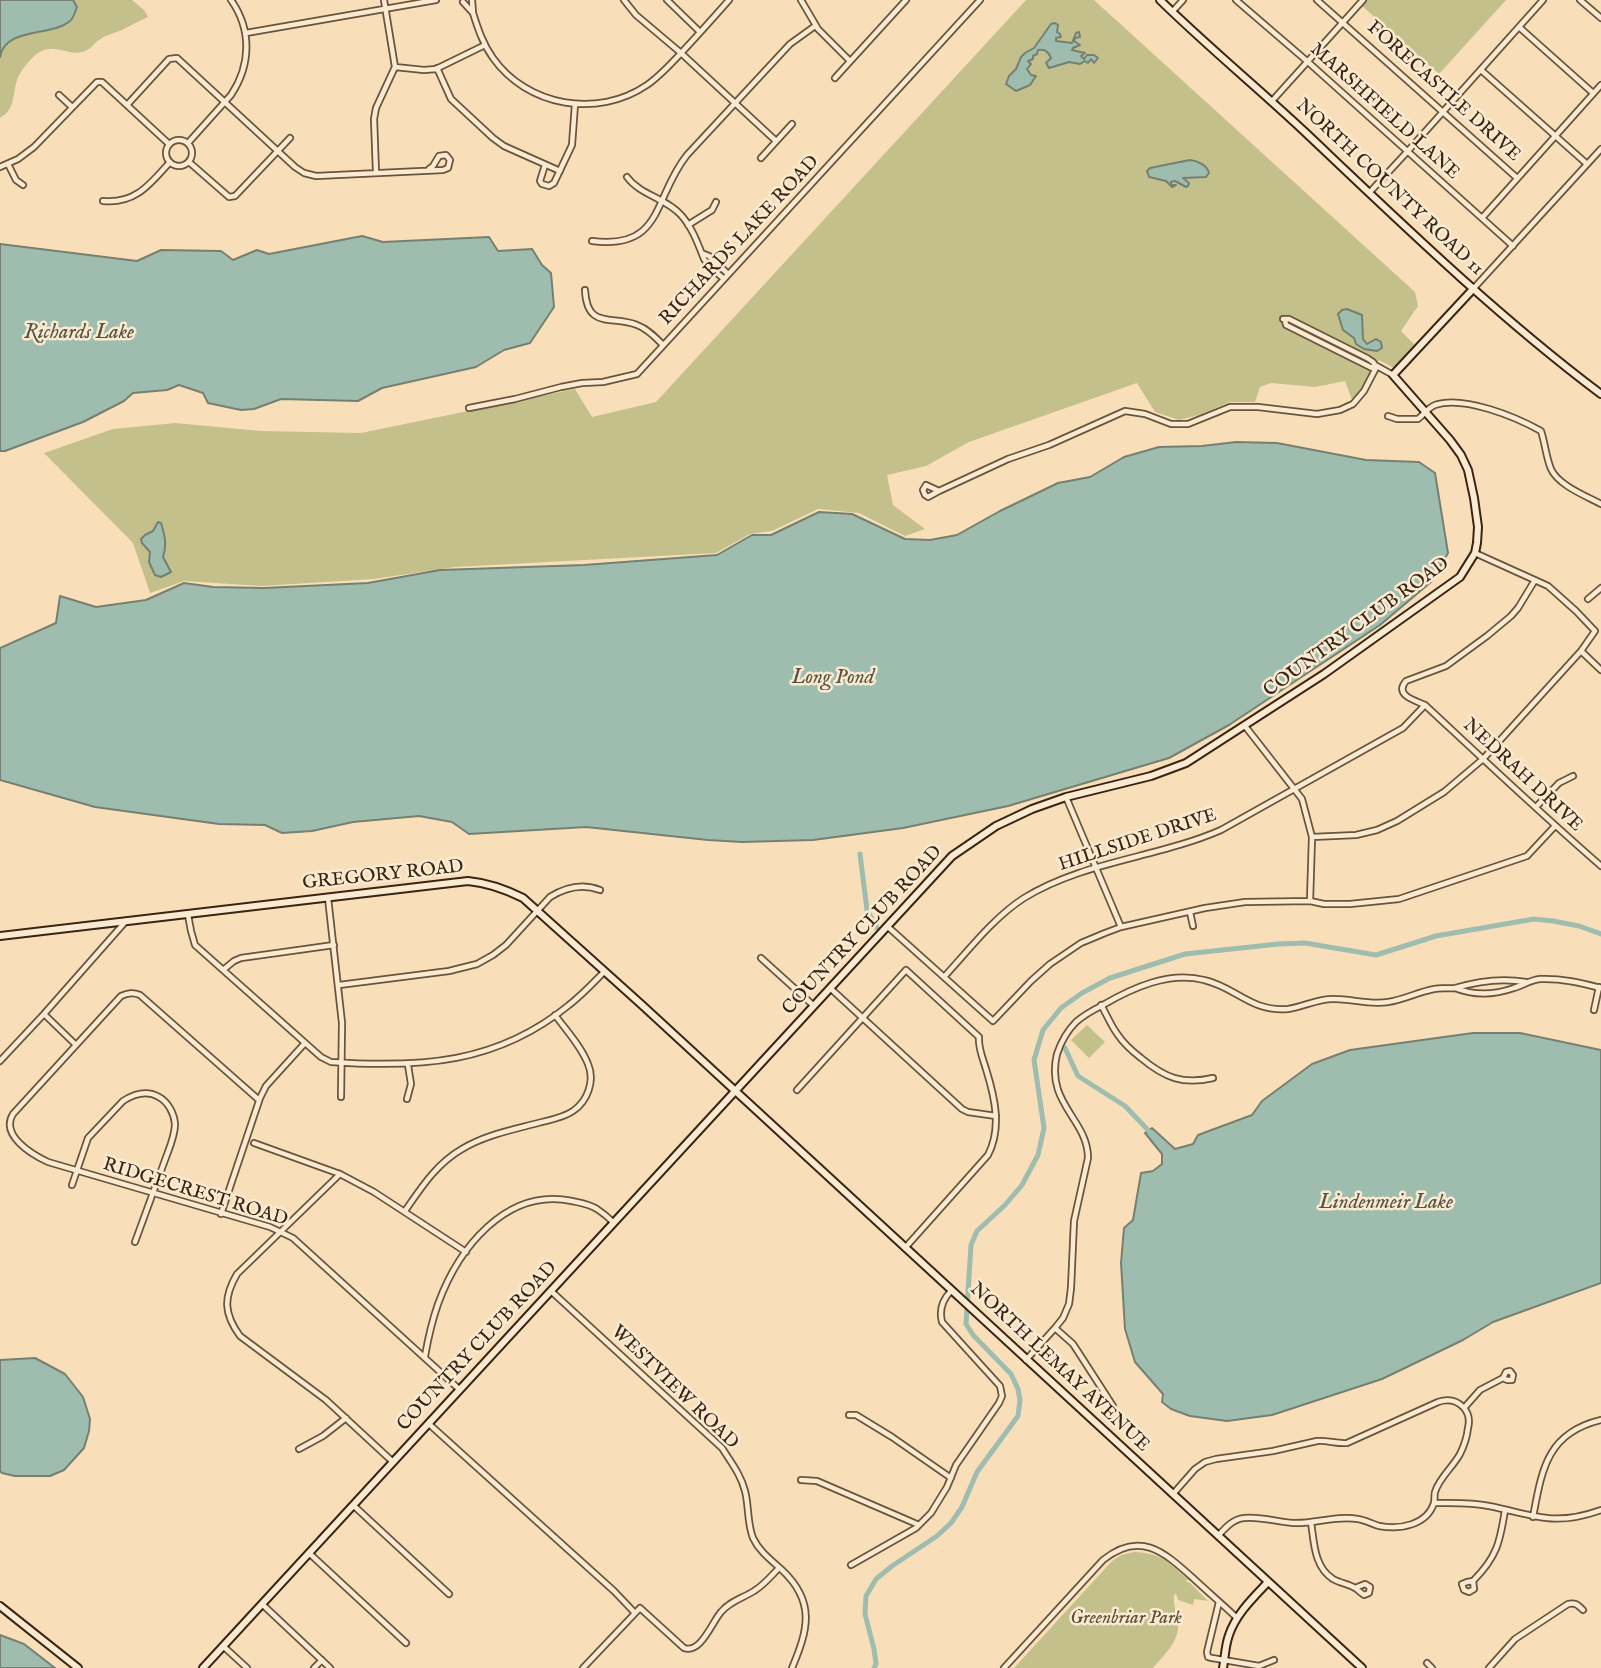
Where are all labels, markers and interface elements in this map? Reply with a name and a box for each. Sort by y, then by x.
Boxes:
street label: FORECASTLE DRIVE [1361,17,1525,167]
street label: MARSHFIELD LANE [1305,39,1463,185]
street label: NORTH COUNTY ROAD 11 [1290,95,1488,281]
street label: RICHARDS LAKE ROAD [655,152,825,330]
water label: Richards Lake [24,321,134,347]
street label: COUNTRY CLUB ROAD [1260,553,1454,703]
water label: Long Pond [792,666,874,692]
street label: NEDRAH DRIVE [1457,715,1587,837]
street label: HILLSIDE DRIVE [1056,805,1220,877]
street label: COUNTRY CLUB ROAD [778,841,948,1021]
street label: GREGORY ROAD [301,856,465,896]
street label: RIDGECREST ROAD [100,1154,290,1232]
water label: Lindenmeir Lake [1319,1191,1453,1217]
street label: COUNTRY CLUB ROAD [393,1257,563,1437]
street label: NORTH LEMAY AVENUE [964,1279,1154,1457]
street label: WESTVIEW ROAD [605,1321,743,1455]
park label: Greenbriar Park [1070,1608,1182,1630]

